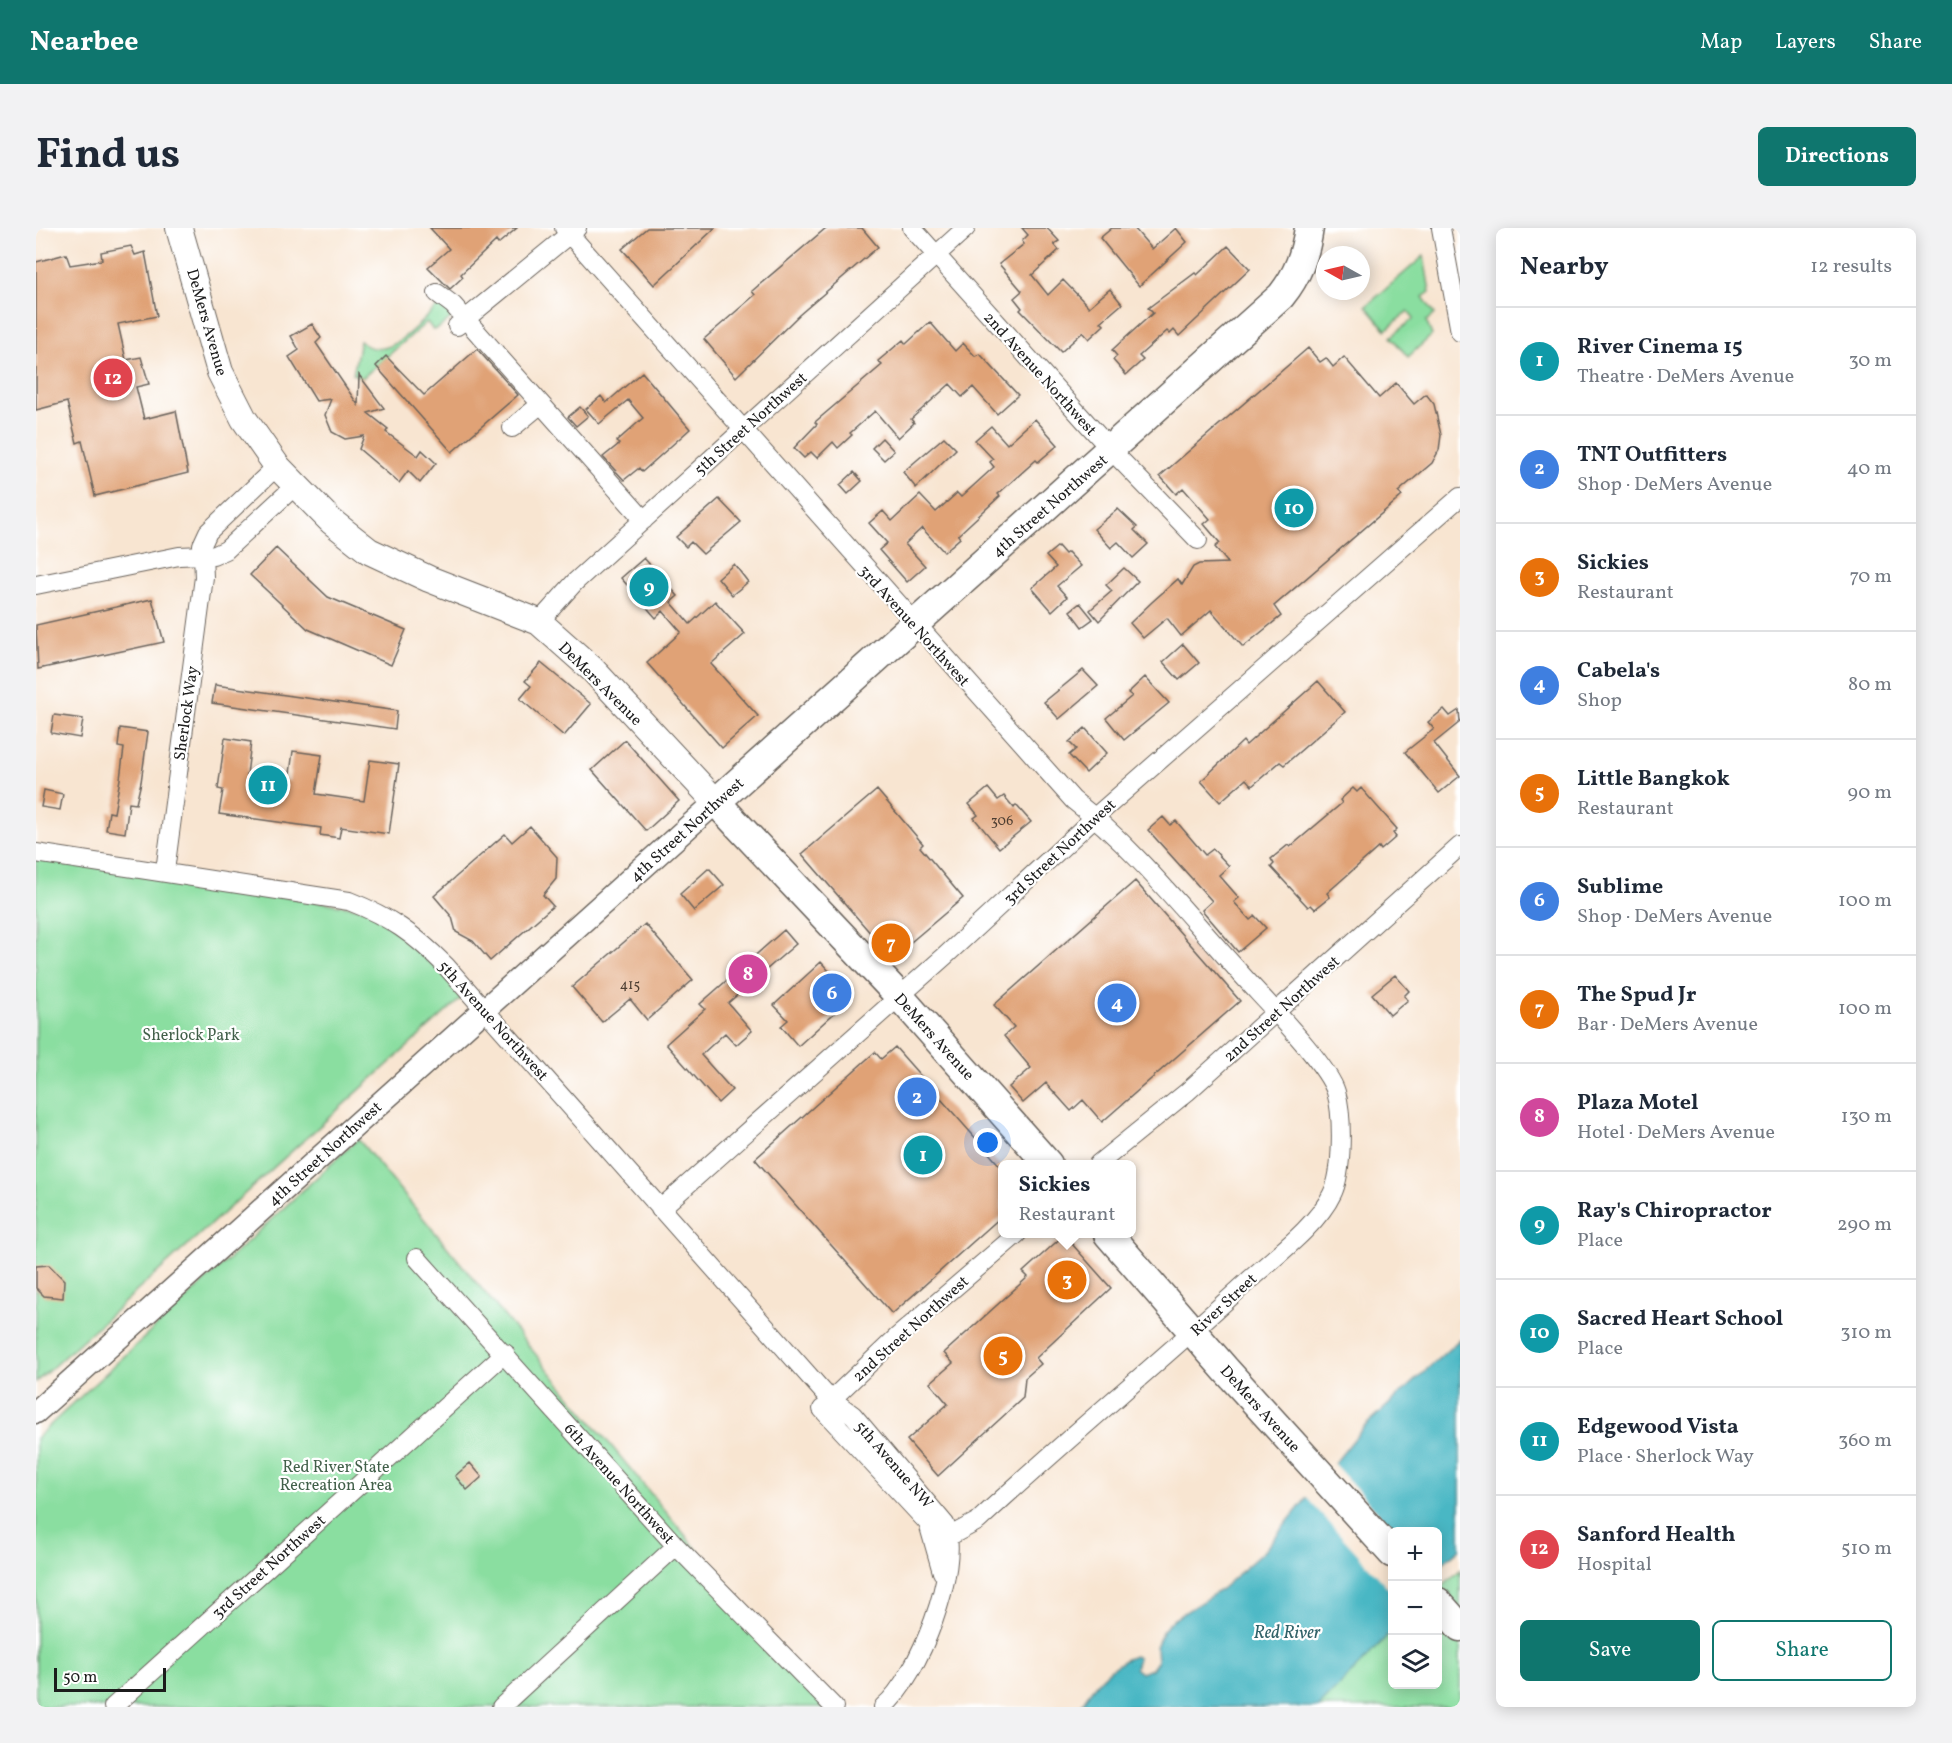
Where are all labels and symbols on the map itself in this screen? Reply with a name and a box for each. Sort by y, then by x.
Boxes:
north arrow [1316,246,1370,300]
street label: DeMers Avenue [180,266,232,379]
street label: 2nd Avenue Northwest [978,308,1101,441]
pin: 12 [94,356,133,400]
street label: 5th Street Northwest [690,368,813,481]
street label: 4th Street Northwest [988,450,1113,563]
pin: 10 [1274,486,1314,530]
street label: 3rd Avenue Northwest [853,561,974,692]
pin: 9 [630,564,668,610]
street label: DeMers Avenue [553,638,646,731]
street label: Sherlock Way [169,664,205,762]
pin: 11 [248,762,288,808]
street label: 4th Street Northwest [625,773,750,888]
street label: 3rd Street Northwest [999,794,1122,910]
house number: 306 [991,812,1013,831]
pin: 7 [872,920,910,966]
street label: 2nd Street Northwest [1219,951,1345,1068]
pin: 8 [728,952,768,996]
street label: 5th Avenue Northwest [432,956,553,1087]
pin: 6 [812,970,852,1016]
house number: 415 [620,976,640,995]
pin: 4 [1098,980,1136,1026]
street label: DeMers Avenue [888,989,979,1086]
park label: Sherlock Park [142,1025,240,1047]
pin: 2 [898,1074,936,1120]
street label: 4th Street Northwest [263,1097,388,1212]
your location [973,1128,1002,1157]
pin: 1 [904,1132,942,1178]
pin: 3 [1048,1258,1086,1302]
street label: River Street [1186,1269,1263,1342]
street label: 2nd Street Northwest [848,1271,974,1388]
pin: 5 [984,1334,1022,1378]
street label: DeMers Avenue [1214,1361,1305,1458]
street label: 5th Avenue NW [849,1417,938,1514]
street label: 6th Avenue Northwest [558,1419,679,1550]
park label: Red River State Recreation Area [280,1457,392,1497]
street label: 3rd Street Northwest [208,1510,331,1625]
water label: Red River [1254,1621,1321,1646]
scale bar [54,1665,166,1692]

